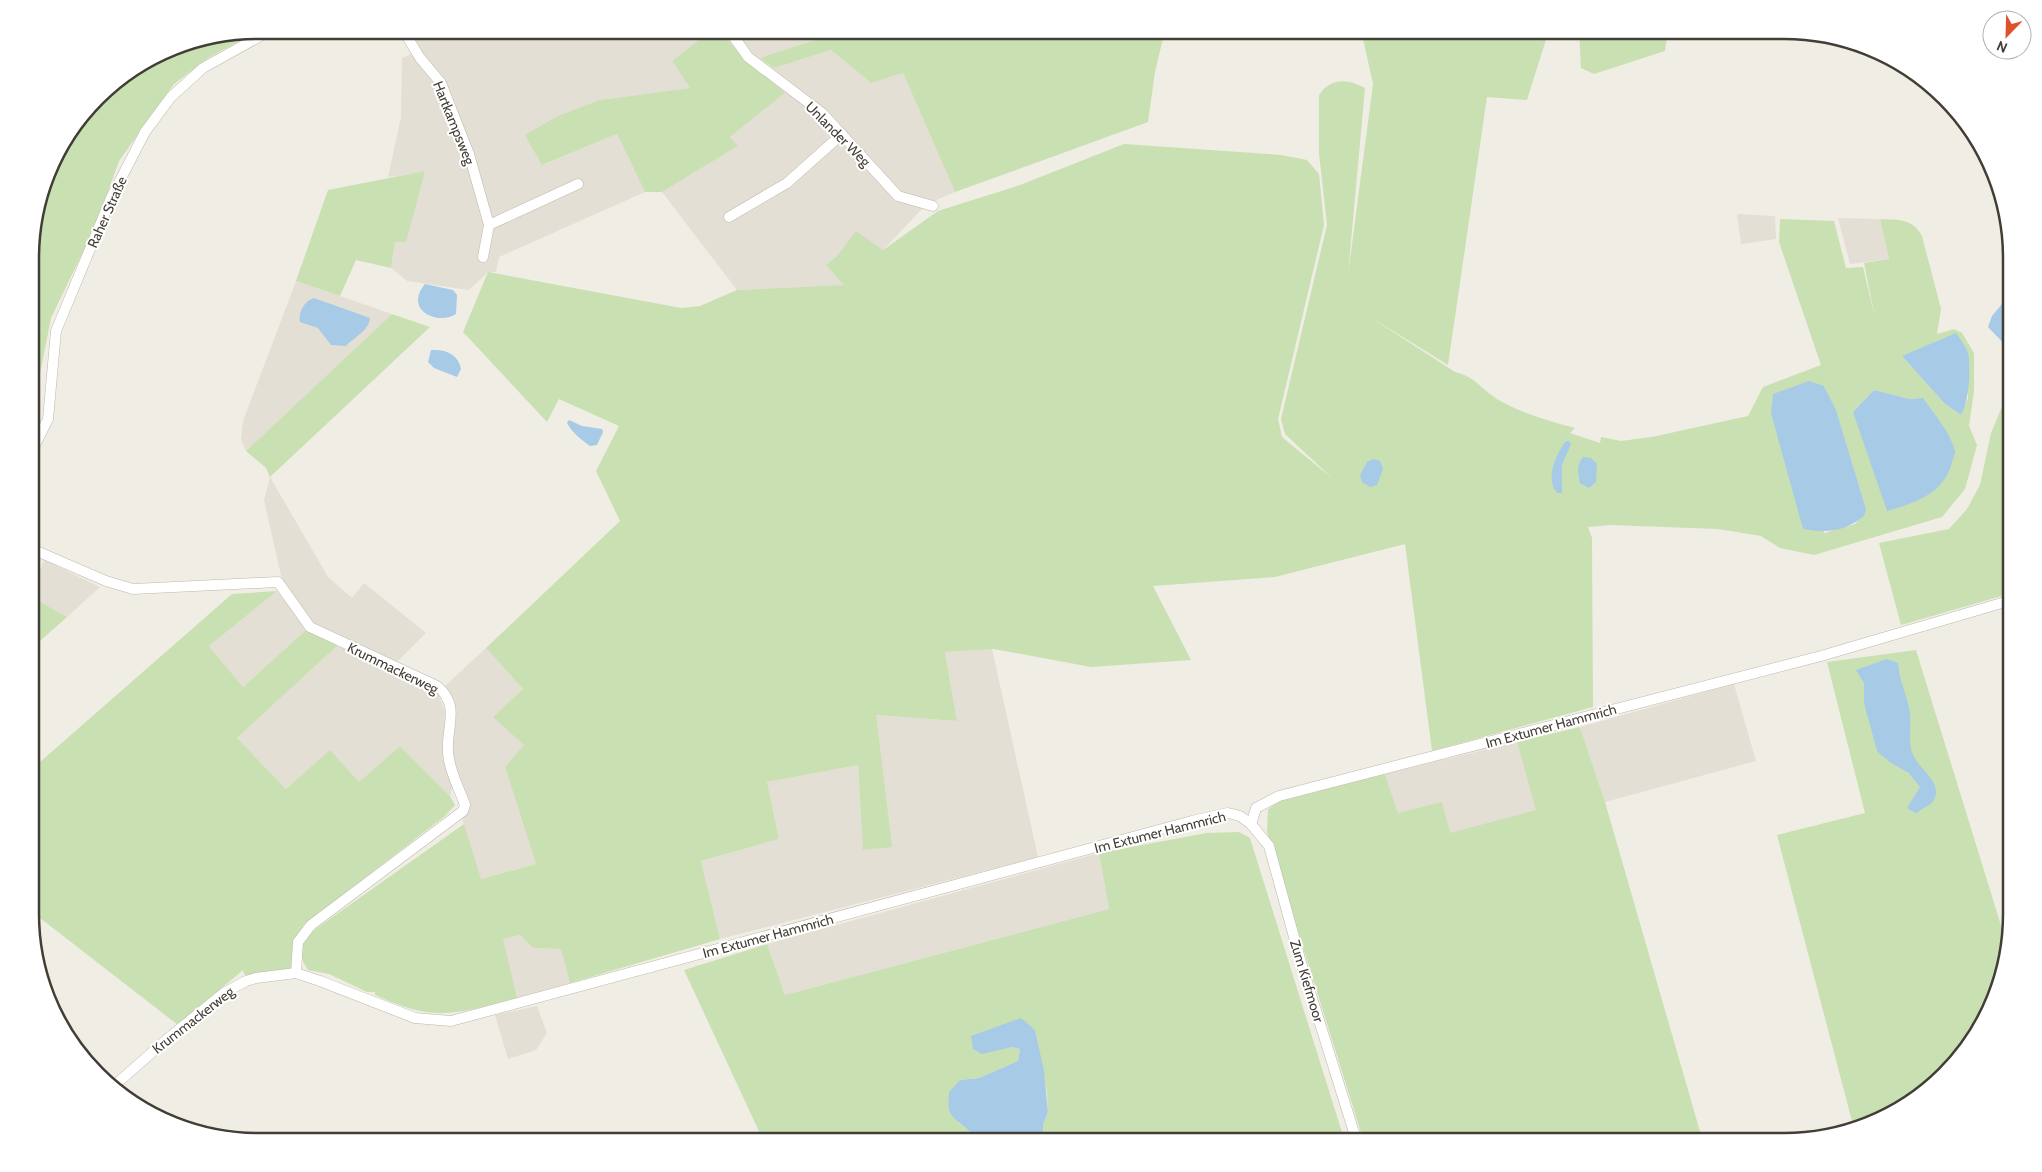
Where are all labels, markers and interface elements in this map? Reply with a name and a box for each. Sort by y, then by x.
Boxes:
north arrow [1982,10,2032,60]
text: N [1994,37,2010,57]
street label: Hartkampsweg [429,79,479,168]
street label: Unlander Weg [802,98,875,171]
street label: Raher Straße [83,173,131,251]
street label: Krummackerweg [345,638,442,698]
street label: Im Extumer Hammrich [1484,700,1618,752]
street label: Im Extumer Hammrich [1092,807,1228,857]
street label: Im Extumer Hammrich [701,910,835,962]
street label: Zum Kiefmoor [1286,938,1328,1025]
street label: Krummackerweg [148,982,238,1058]

